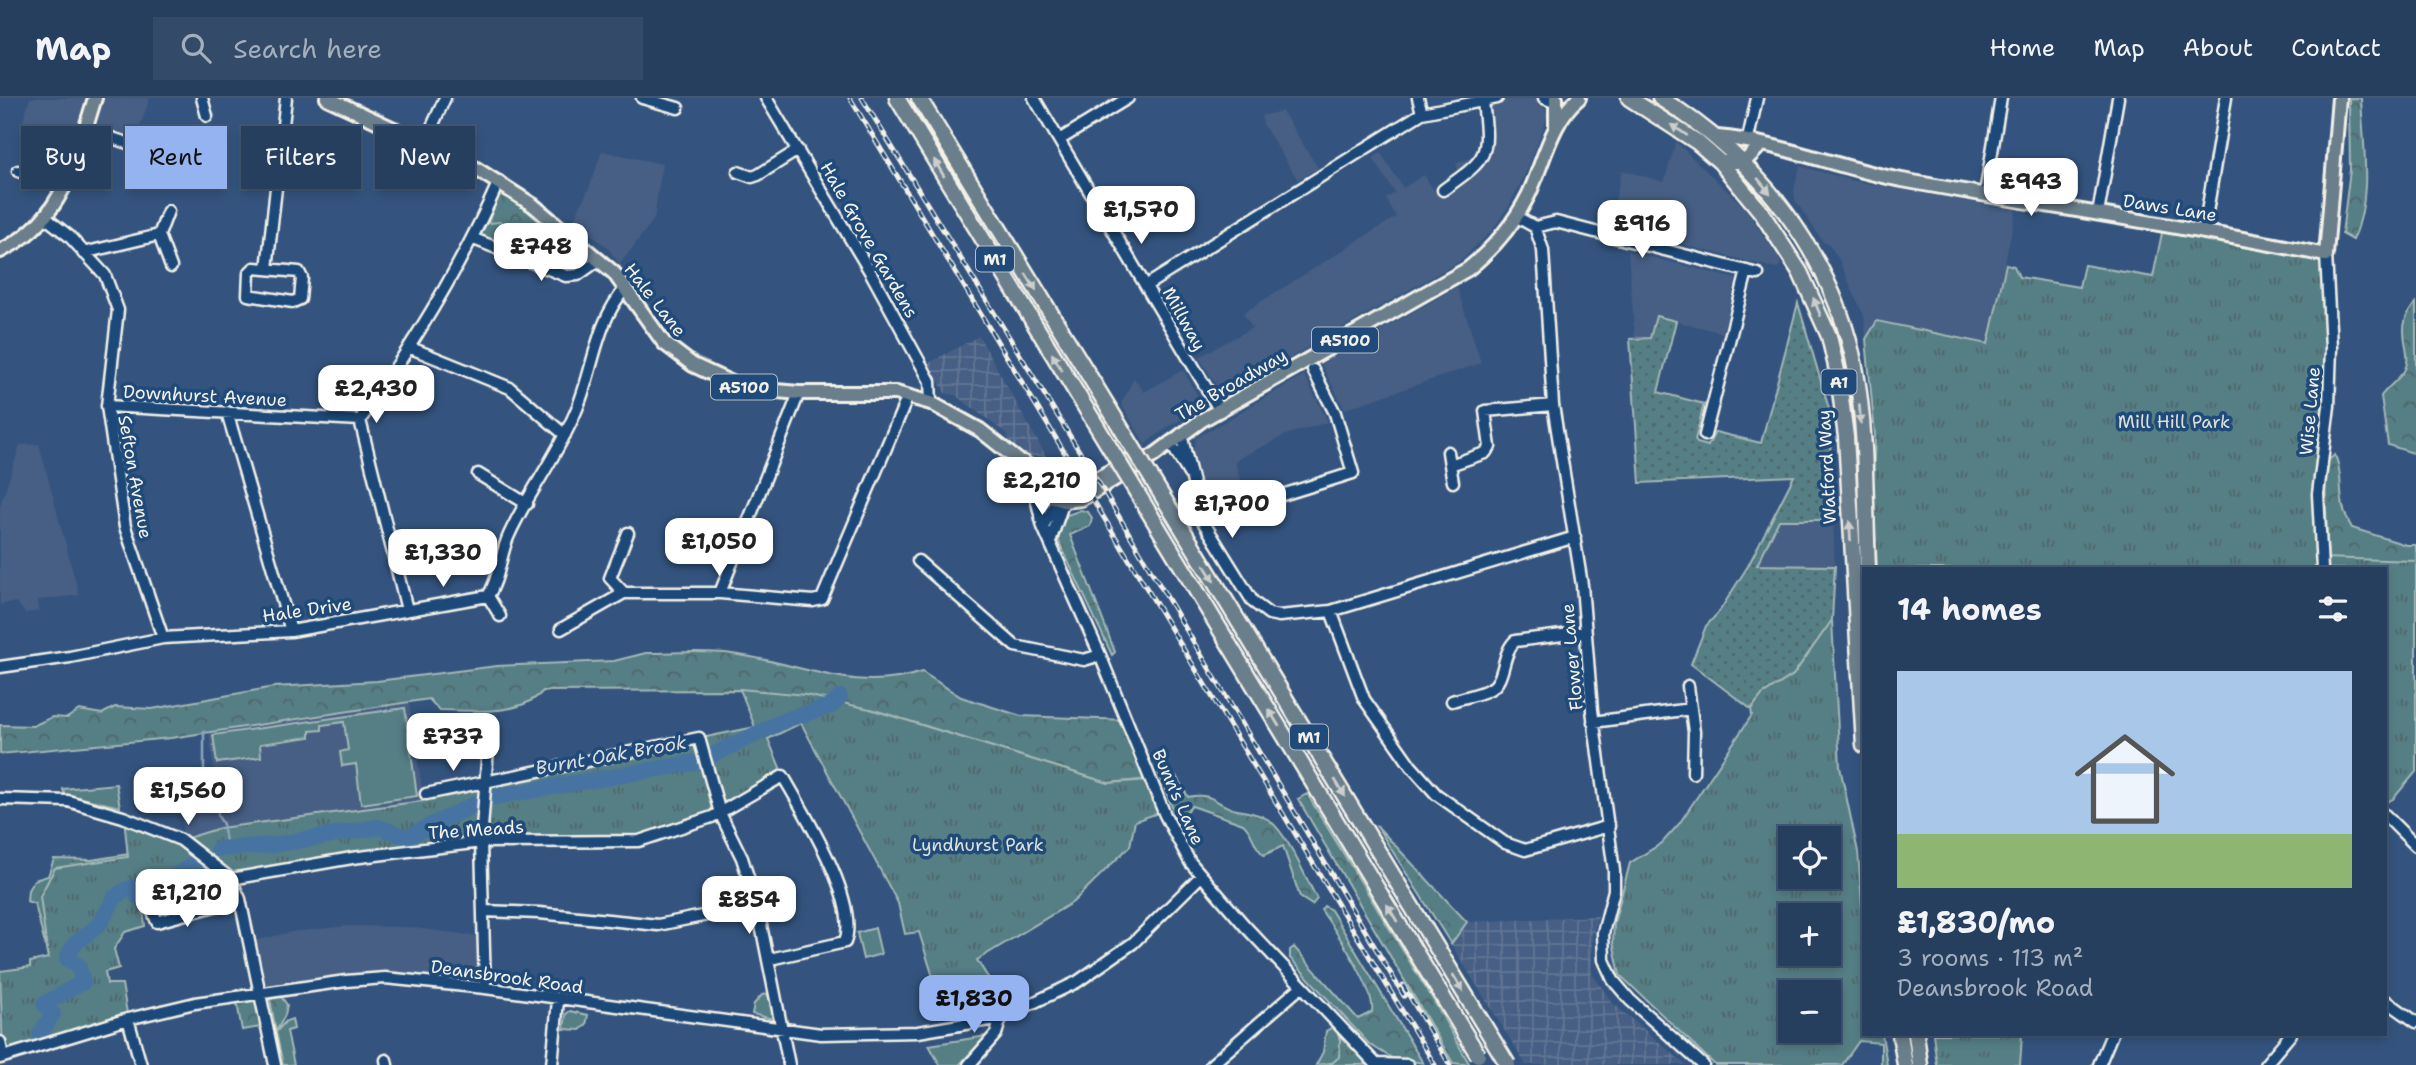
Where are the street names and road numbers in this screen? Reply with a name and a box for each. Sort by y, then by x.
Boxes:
street label: Hale Grove Gardens [814,157,924,323]
street label: Daws Lane [2121,189,2219,227]
road number: M1 [976,246,1014,272]
street label: Hale Lane [619,258,691,342]
street label: Millway [1157,283,1211,355]
road number: A5100 [1312,328,1378,352]
street label: The Broadway [1171,343,1291,427]
street label: Wise Lane [2294,366,2326,456]
road number: A1 [1822,370,1856,394]
road number: A5100 [711,374,777,400]
street label: Downhurst Avenue [122,380,288,412]
street label: Watford Way [1812,409,1842,525]
street label: Sefton Avenue [112,413,158,541]
street label: Hale Drive [261,592,353,628]
street label: Flower Lane [1555,602,1589,712]
road number: M1 [1290,724,1328,750]
street label: Bunn's Lane [1146,745,1210,849]
street label: The Meads [427,815,525,845]
street label: Deansbrook Road [429,954,585,1000]

